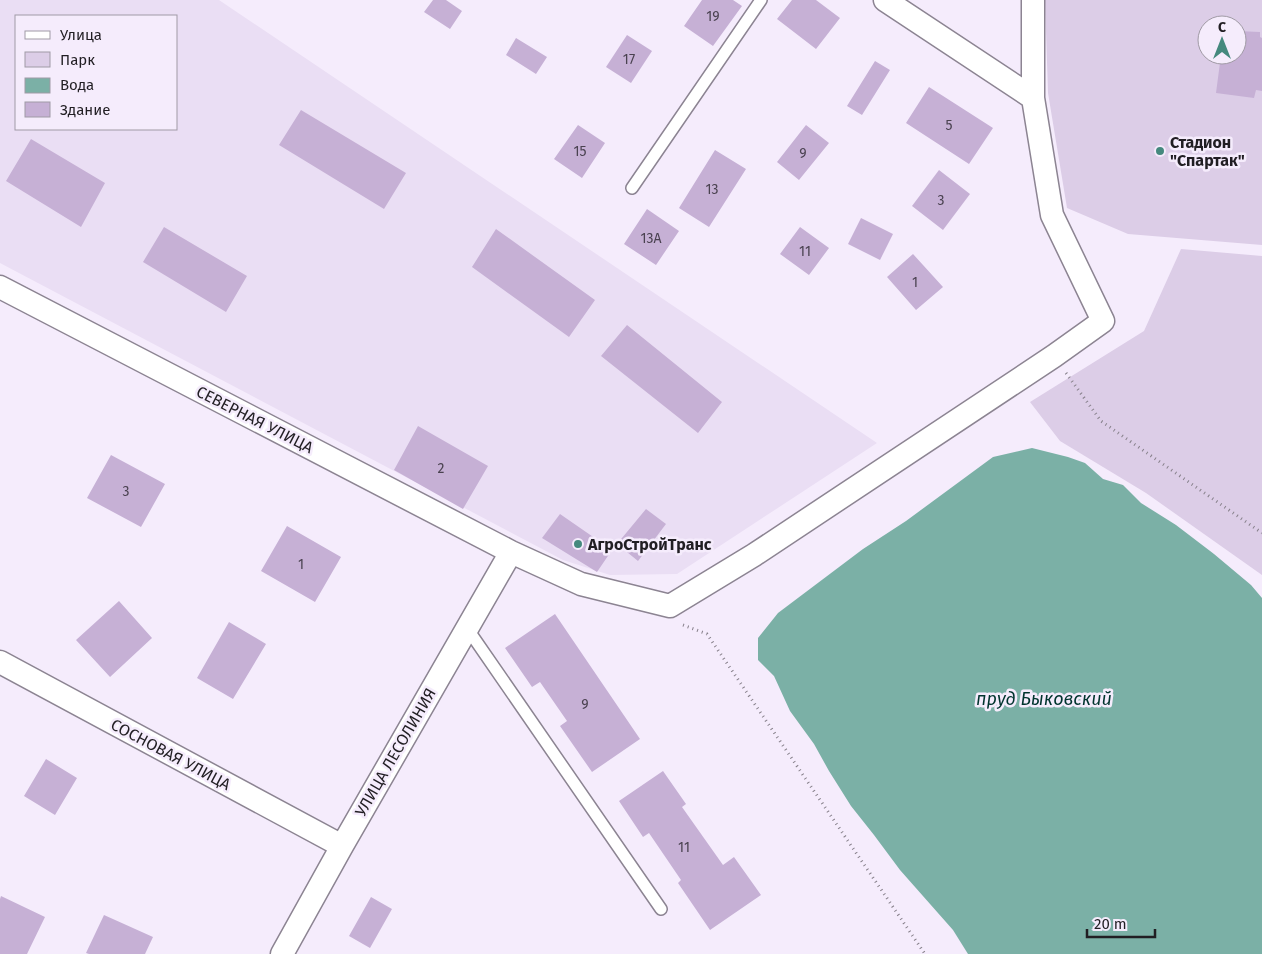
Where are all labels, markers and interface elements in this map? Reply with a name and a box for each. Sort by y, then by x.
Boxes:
house number: 19 [706,8,720,25]
legend [15,15,178,130]
north arrow [1197,15,1247,65]
text: С [1218,19,1226,36]
text: Улица [60,26,102,44]
text: Парк [60,51,95,69]
house number: 17 [623,51,635,68]
text: Вода [60,76,94,94]
text: Здание [60,101,110,119]
house number: 5 [945,117,953,134]
place label: Стадион "Спартак" [1170,133,1245,170]
house number: 15 [573,143,587,160]
house number: 9 [799,145,807,162]
marker: Стадион "Спартак" [1154,145,1166,157]
house number: 13 [705,181,719,198]
house number: 3 [938,192,945,209]
house number: 13А [640,230,662,247]
house number: 11 [799,243,811,260]
house number: 1 [912,274,918,291]
street label: СЕВЕРНАЯ УЛИЦА [193,382,317,457]
house number: 2 [438,460,445,477]
house number: 3 [123,483,130,500]
place label: АгроСтройТранс [587,535,712,554]
marker: АгроСтройТранс [572,538,584,550]
house number: 1 [298,556,304,573]
street label: УЛИЦА ЛЕСОЛИНИЯ [351,685,440,820]
water label: пруд Быковский [976,688,1112,710]
house number: 9 [581,696,589,713]
street label: СОСНОВАЯ УЛИЦА [108,715,235,794]
house number: 11 [678,839,690,856]
scale bar [1087,906,1154,938]
text: 20 m [1094,915,1127,933]

